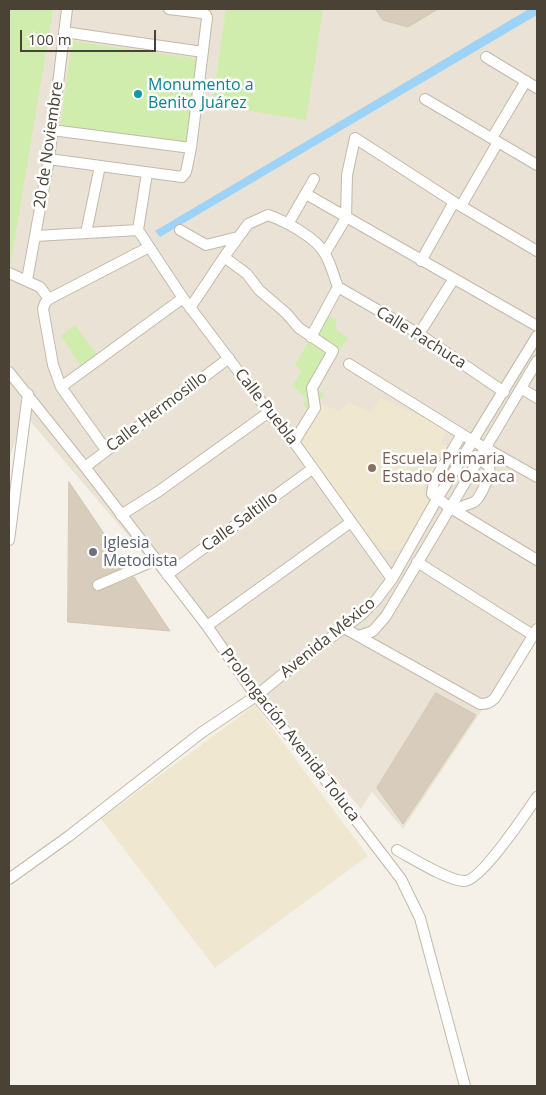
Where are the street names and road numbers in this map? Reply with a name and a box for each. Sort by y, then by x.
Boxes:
street label: 20 de Noviembre [31,80,67,210]
street label: Calle Pachuca [372,303,470,373]
street label: Calle Puebla [230,365,302,449]
street label: Calle Hermosillo [103,368,211,456]
street label: Calle Saltillo [198,488,282,556]
street label: Avenida México [277,594,379,682]
street label: Prolongación Avenida Toluca [216,644,364,826]

